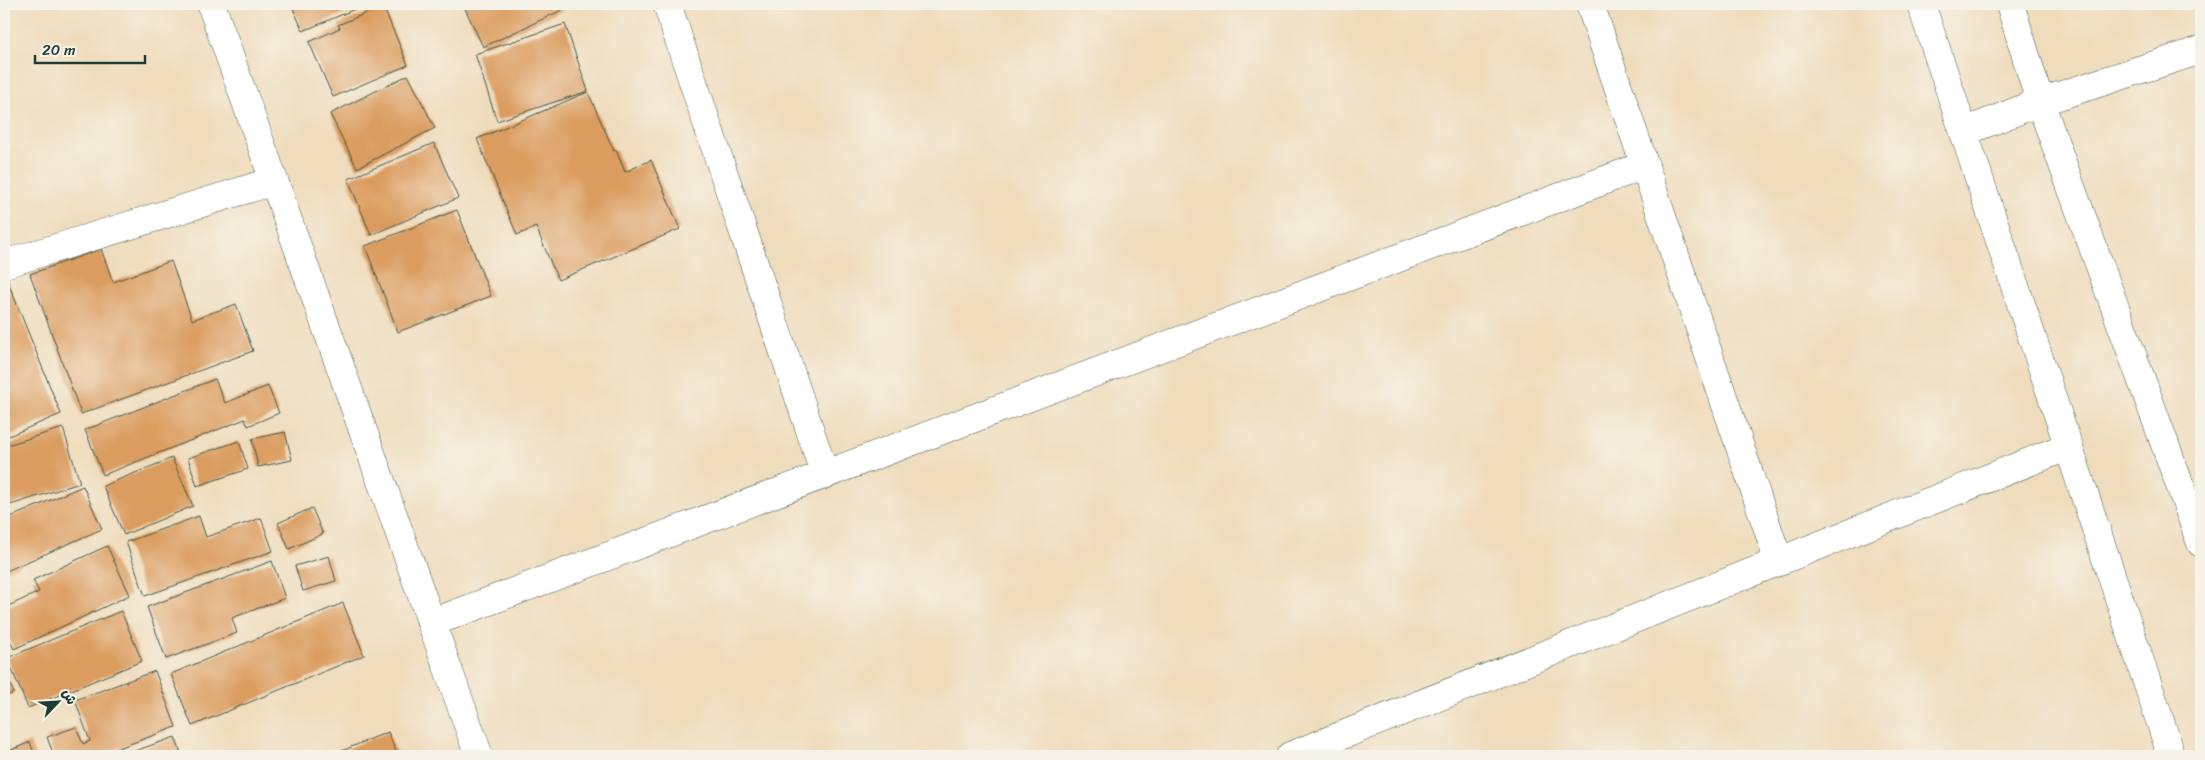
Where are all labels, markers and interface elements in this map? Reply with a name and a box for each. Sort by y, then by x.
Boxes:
scale bar [35,32,145,64]
text: 20 m [42,37,76,63]
north arrow [32,678,82,728]
text: ش [55,684,84,709]

